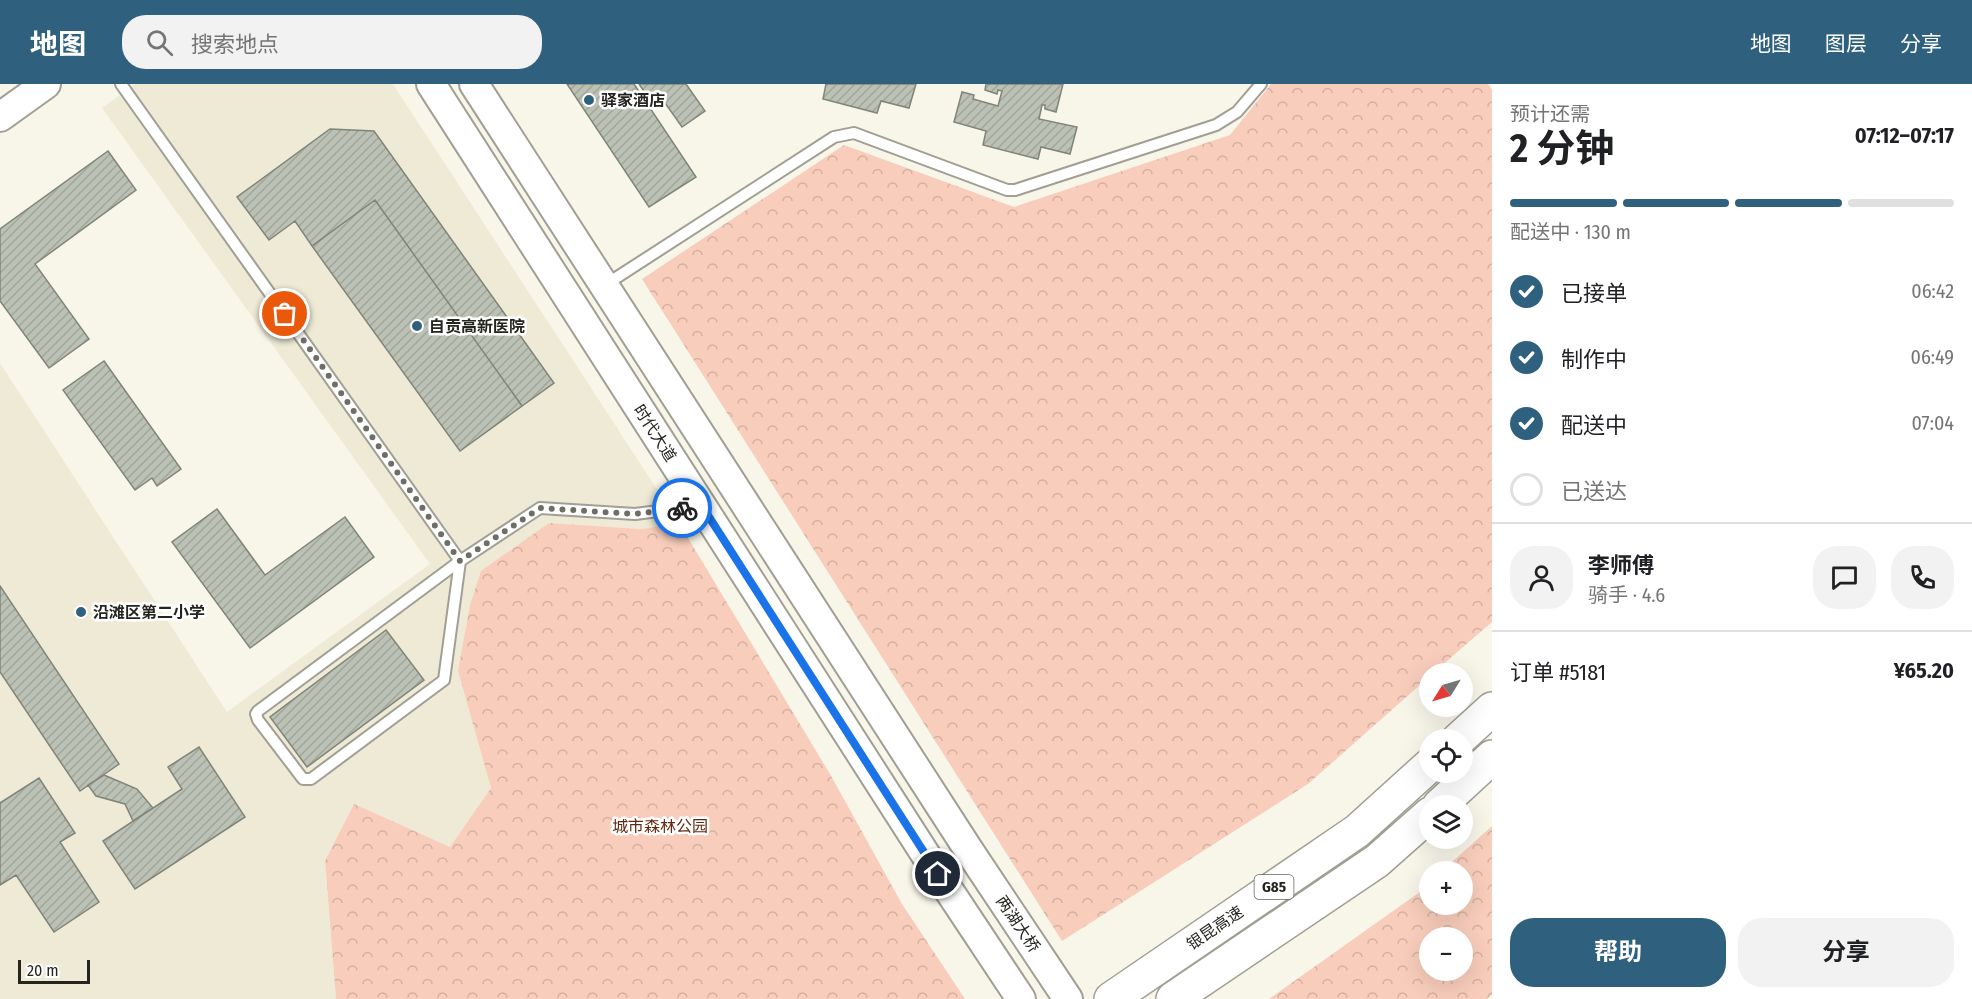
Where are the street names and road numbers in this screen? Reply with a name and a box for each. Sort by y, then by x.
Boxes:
street label: 时代大道 [630,401,680,465]
road number: G85 [1254,875,1294,899]
street label: 两湖大桥 [992,892,1044,956]
street label: 银昆高速 [1183,902,1247,954]

